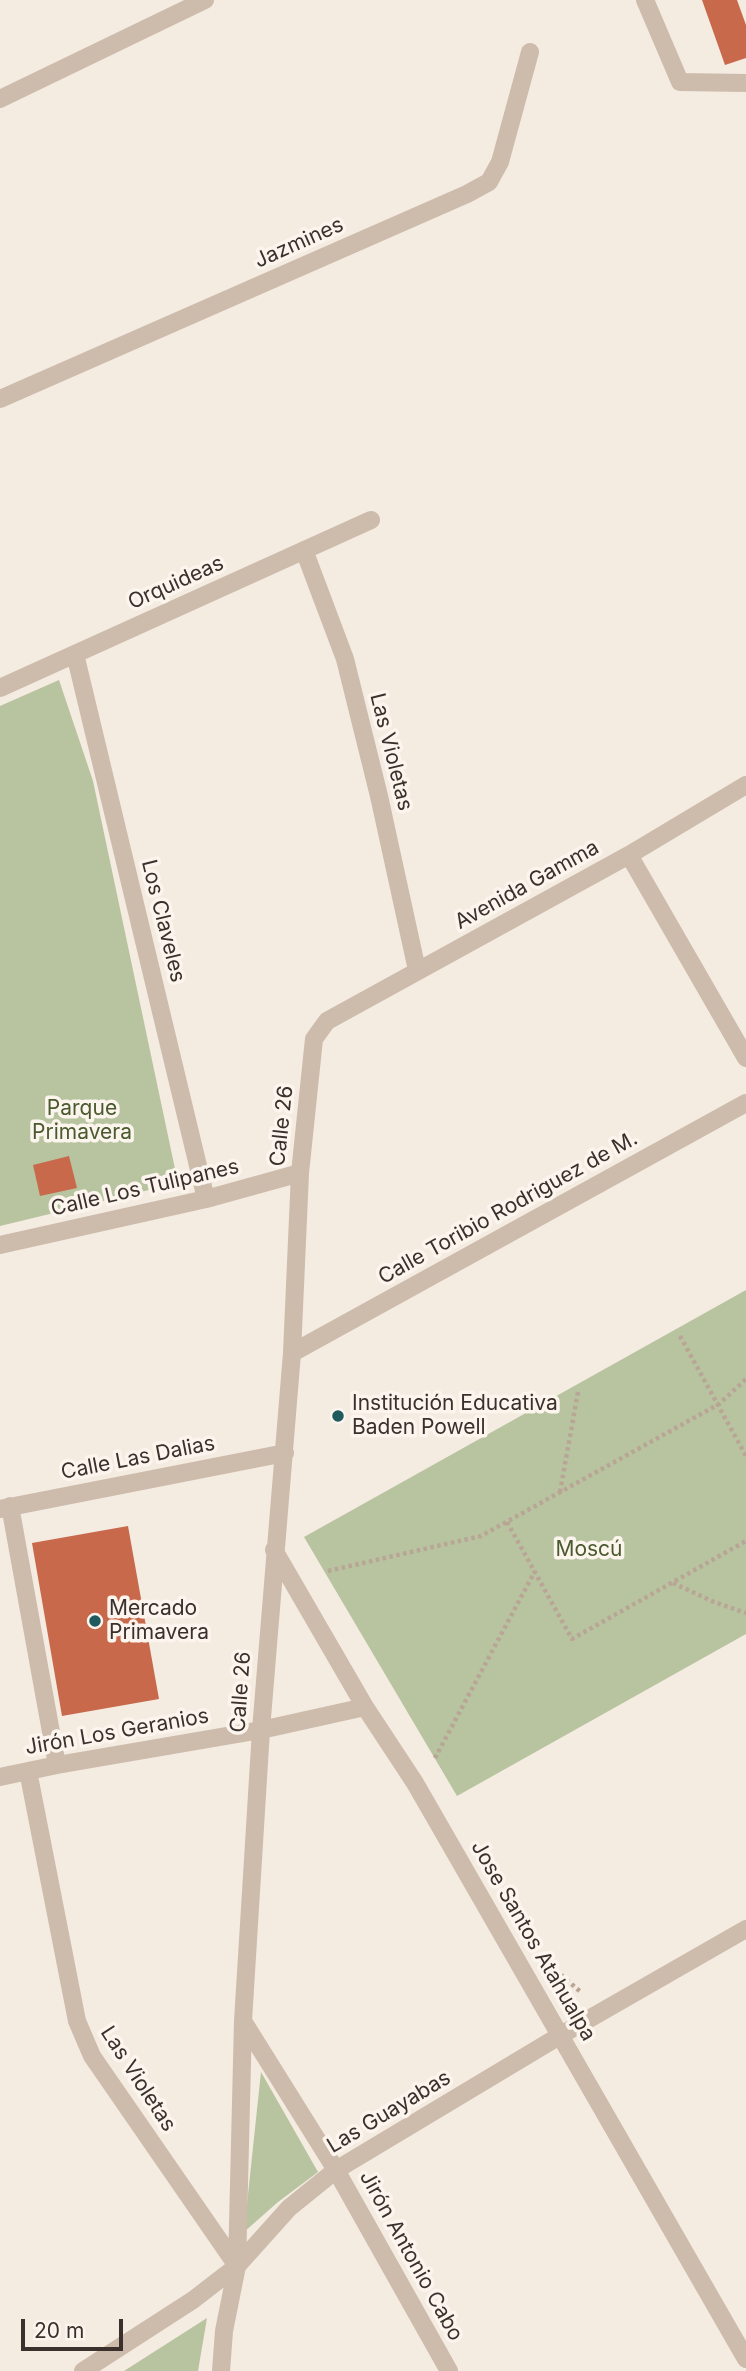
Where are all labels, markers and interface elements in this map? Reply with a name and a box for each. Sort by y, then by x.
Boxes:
street label: Jazmines [251,212,347,274]
street label: Orquideas [124,551,228,615]
street label: Las Violetas [364,691,418,813]
street label: Avenida Gamma [451,835,603,935]
street label: Los Claveles [136,857,190,985]
street label: Calle 26 [265,1084,299,1168]
park label: Parque Primavera [32,1096,132,1146]
street label: Calle Toribio Rodriguez de M. [374,1126,642,1290]
street label: Calle Los Tulipanes [49,1154,241,1222]
place label: Institución Educativa Baden Powell [352,1391,558,1441]
marker: Institución Educativa Baden Powell [330,1408,346,1424]
street label: Calle Las Dalias [59,1431,217,1485]
park label: Moscú [555,1537,623,1563]
place label: Mercado Primavera [109,1596,209,1646]
marker: Mercado Primavera [87,1613,103,1629]
street label: Calle 26 [226,1651,256,1733]
street label: Jirón Los Geranios [23,1703,211,1761]
street label: Jose Santos Atahualpa [465,1836,601,2046]
street label: Las Violetas [95,2022,181,2136]
street label: Las Guayabas [323,2065,455,2159]
street label: Jirón Antonio Cabo [354,2167,468,2345]
scale bar [24,2304,126,2348]
text: 20 m [34,2318,84,2343]

